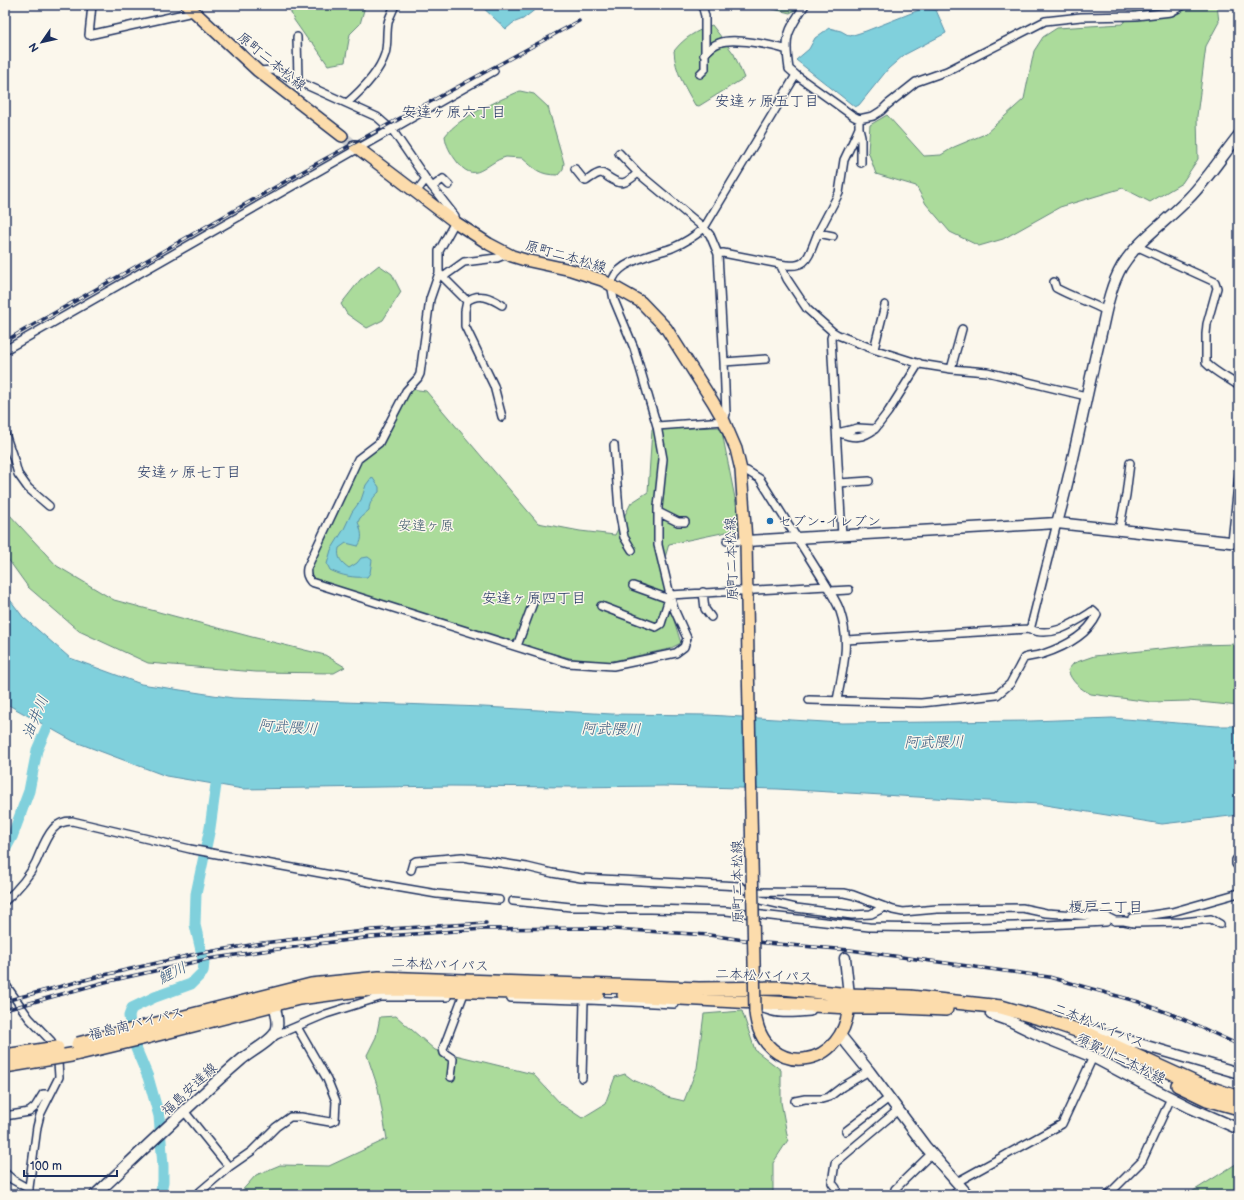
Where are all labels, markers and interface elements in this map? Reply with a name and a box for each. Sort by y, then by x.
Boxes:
north arrow [22,22,62,62]
street label: 原町二本松線 [234,28,310,94]
text: N [26,40,42,54]
district label: 安達ヶ原五丁目 [714,92,820,111]
district label: 安達ヶ原六丁目 [401,103,507,122]
street label: 原町二本松線 [523,237,609,276]
district label: 安達ヶ原七丁目 [136,463,242,482]
place label: セブン-イレブン [778,513,881,530]
marker: セブン-イレブン [765,516,775,526]
park label: 安達ヶ原 [398,517,454,534]
street label: 原町二本松線 [722,517,741,601]
district label: 安達ヶ原四丁目 [481,589,587,608]
water label: 油井川 [18,693,53,742]
water label: 阿武隈川 [257,716,319,739]
water label: 阿武隈川 [581,719,641,740]
water label: 阿武隈川 [904,732,964,753]
street label: 原町二本松線 [728,840,747,924]
district label: 榎戸二丁目 [1068,898,1144,917]
street label: 二本松バイパス [391,954,489,975]
water label: 鯉川 [155,958,190,989]
street label: 二本松バイパス [715,965,813,986]
street label: 二本松バイパス [1050,999,1147,1052]
street label: 福島南バイパス [87,1003,186,1044]
street label: 須賀川二本松線 [1073,1029,1169,1088]
street label: 福島安達線 [158,1059,221,1119]
scale bar [24,1152,117,1178]
text: 100 m [30,1159,62,1174]

